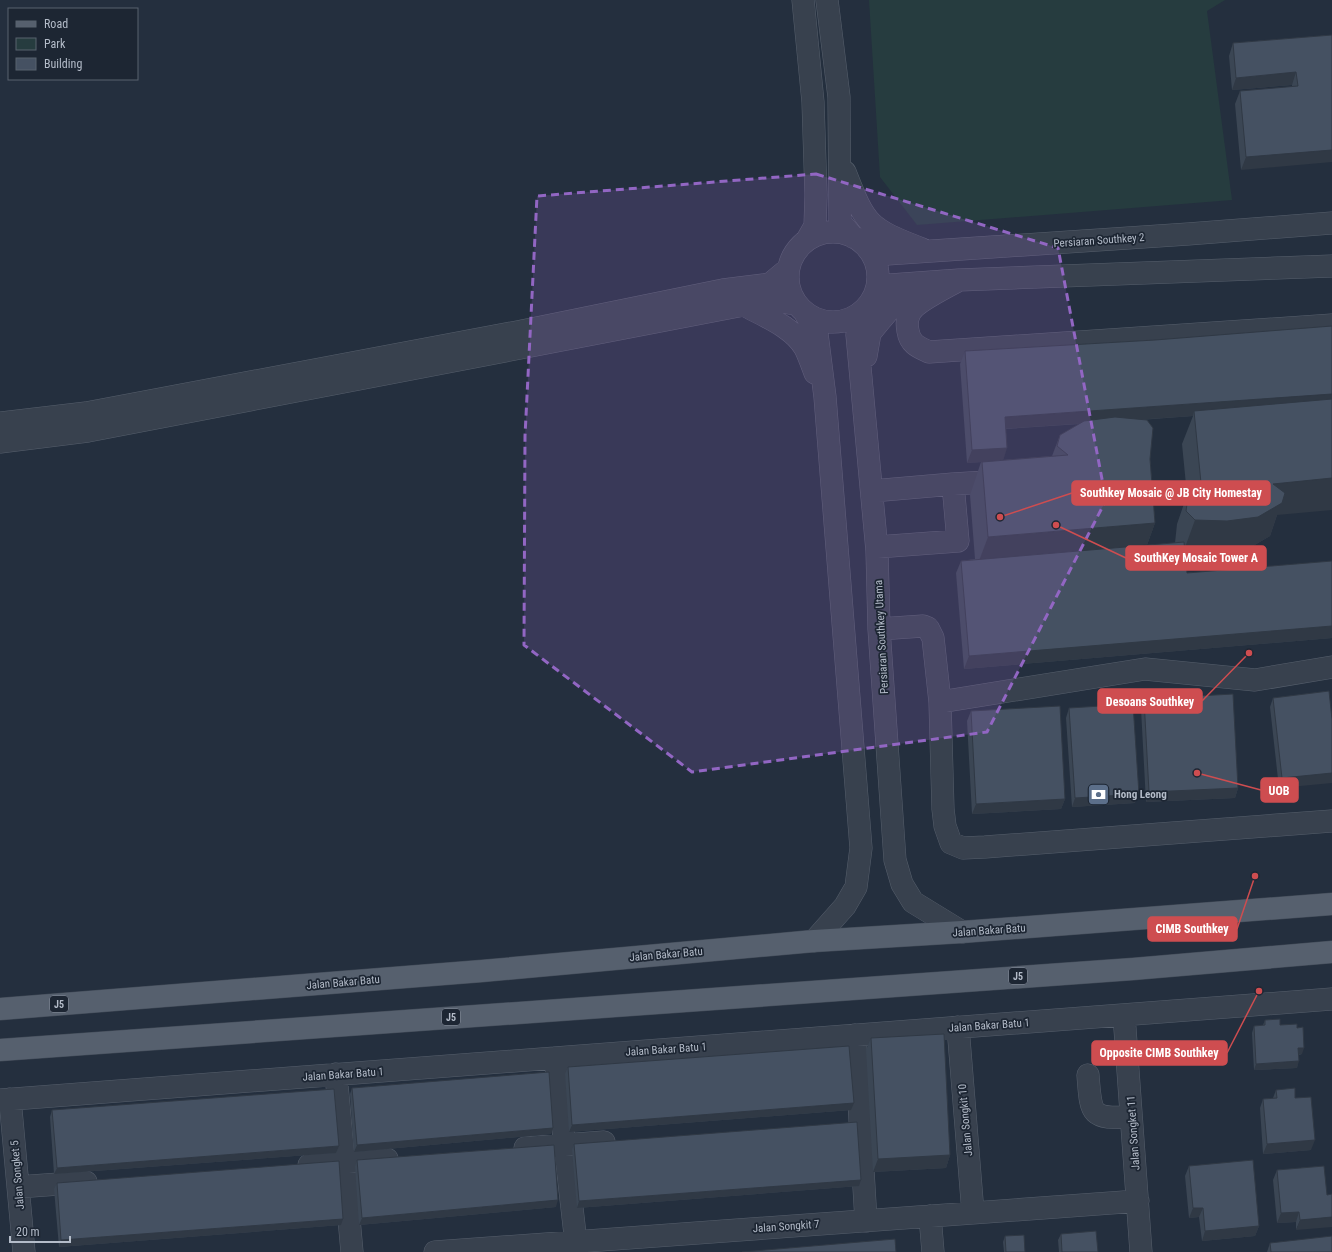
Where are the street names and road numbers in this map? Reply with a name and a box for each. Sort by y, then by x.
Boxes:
street label: Persiaran Southkey 2 [1053,231,1145,250]
street label: Persiaran Southkey Utama [872,580,891,694]
street label: Jalan Bakar Batu [952,921,1026,940]
street label: Jalan Bakar Batu [629,945,703,964]
road number: J5 [1009,968,1027,984]
street label: Jalan Bakar Batu [306,973,380,992]
road number: J5 [50,996,68,1012]
road number: J5 [442,1009,460,1025]
street label: Jalan Bakar Batu 1 [948,1016,1030,1035]
street label: Jalan Bakar Batu 1 [625,1040,707,1059]
street label: Jalan Bakar Batu 1 [302,1065,384,1084]
street label: Jalan Songkit 10 [956,1083,975,1157]
street label: Jalan Songket 11 [1124,1095,1143,1171]
street label: Jalan Songket 5 [8,1140,27,1210]
street label: Jalan Songkit 7 [752,1218,820,1235]

